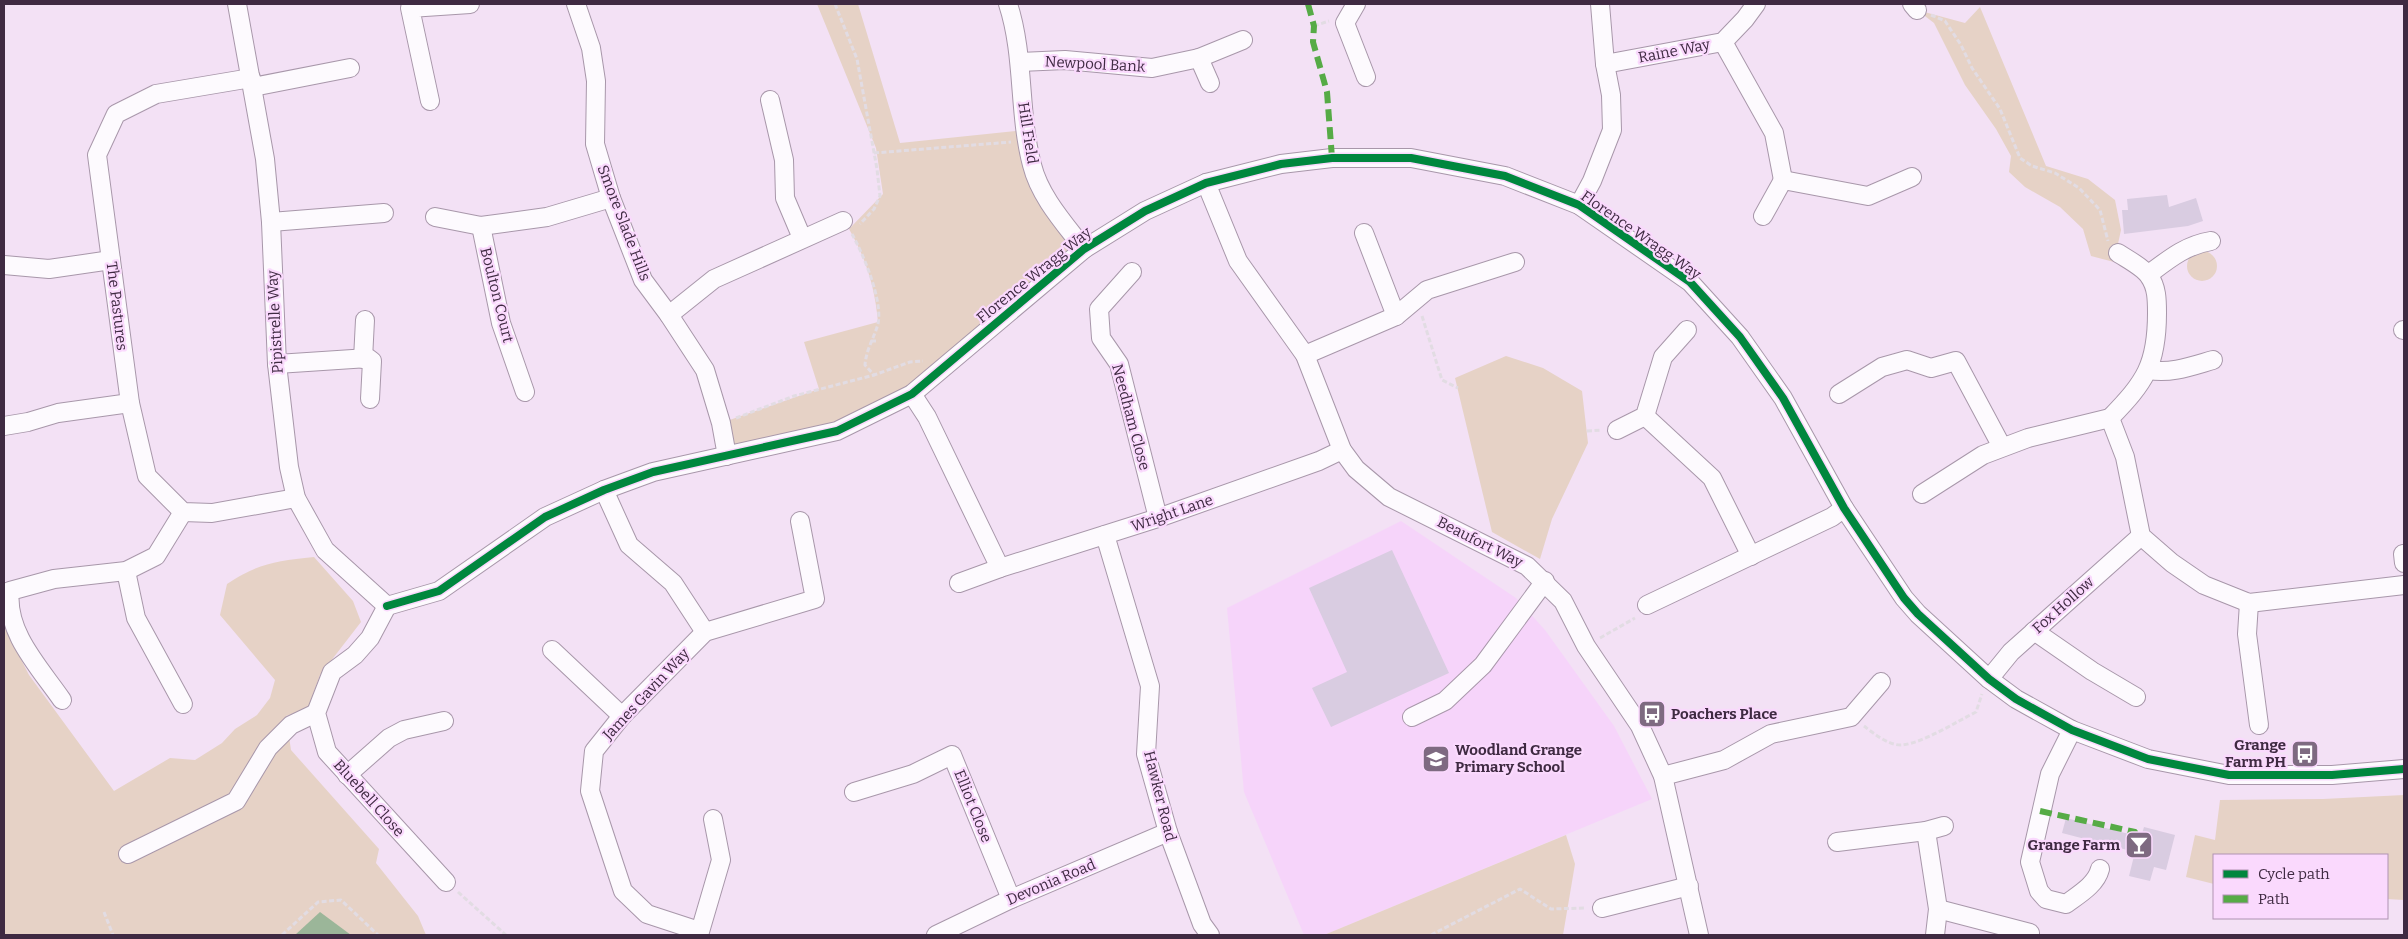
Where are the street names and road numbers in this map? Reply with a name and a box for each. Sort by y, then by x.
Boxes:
street label: Raine Way [1637,35,1712,67]
street label: Newpool Bank [1044,52,1146,76]
street label: Hill Field [1014,101,1042,165]
street label: Smore Slade Hills [594,163,654,283]
street label: Florence Wragg Way [1577,187,1705,283]
street label: Florence Wragg Way [973,223,1095,327]
street label: Boulton Court [476,246,518,345]
street label: The Pastures [103,261,131,351]
street label: Pipistrelle Way [263,270,287,374]
street label: Needham Close [1108,362,1154,472]
street label: Wright Lane [1129,491,1215,535]
street label: Beaufort Way [1434,513,1526,571]
street label: Fox Hollow [2029,572,2098,637]
street label: James Gavin Way [598,644,693,744]
street label: Hawker Road [1140,749,1180,843]
street label: Bluebell Close [330,756,408,840]
street label: Elliot Close [950,767,996,845]
street label: Devonia Road [1004,855,1098,909]

